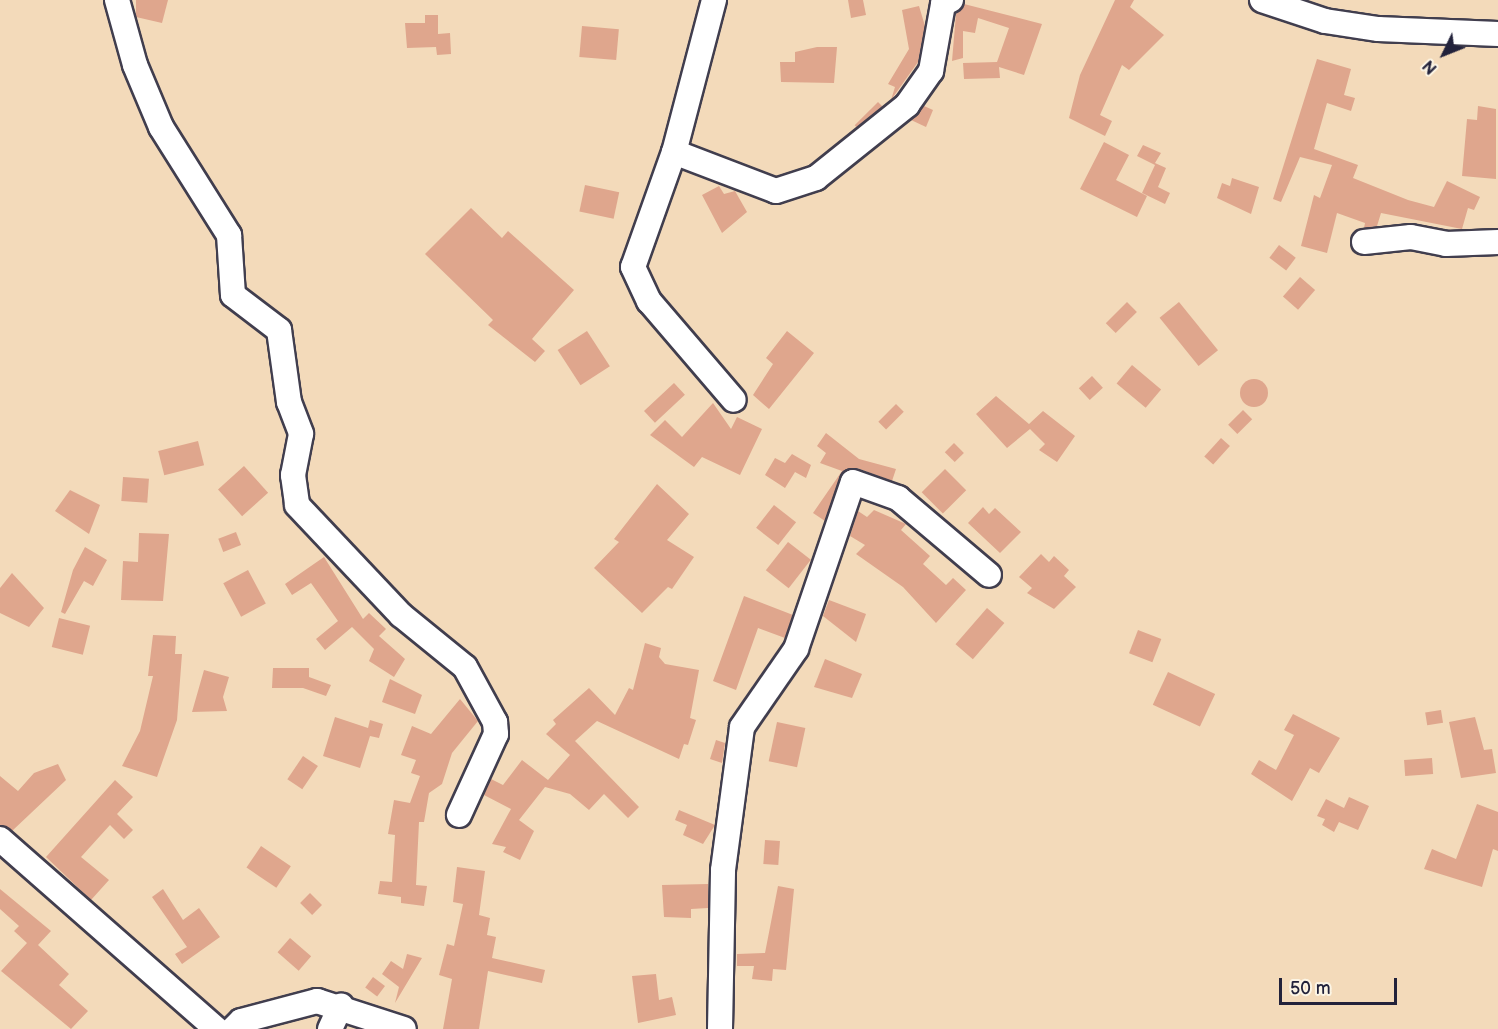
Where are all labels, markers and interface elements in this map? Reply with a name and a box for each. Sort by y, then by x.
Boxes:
north arrow [1414,24,1474,84]
text: N [1419,56,1442,77]
scale bar [1282,966,1400,1004]
text: 50 m [1290,978,1331,999]

